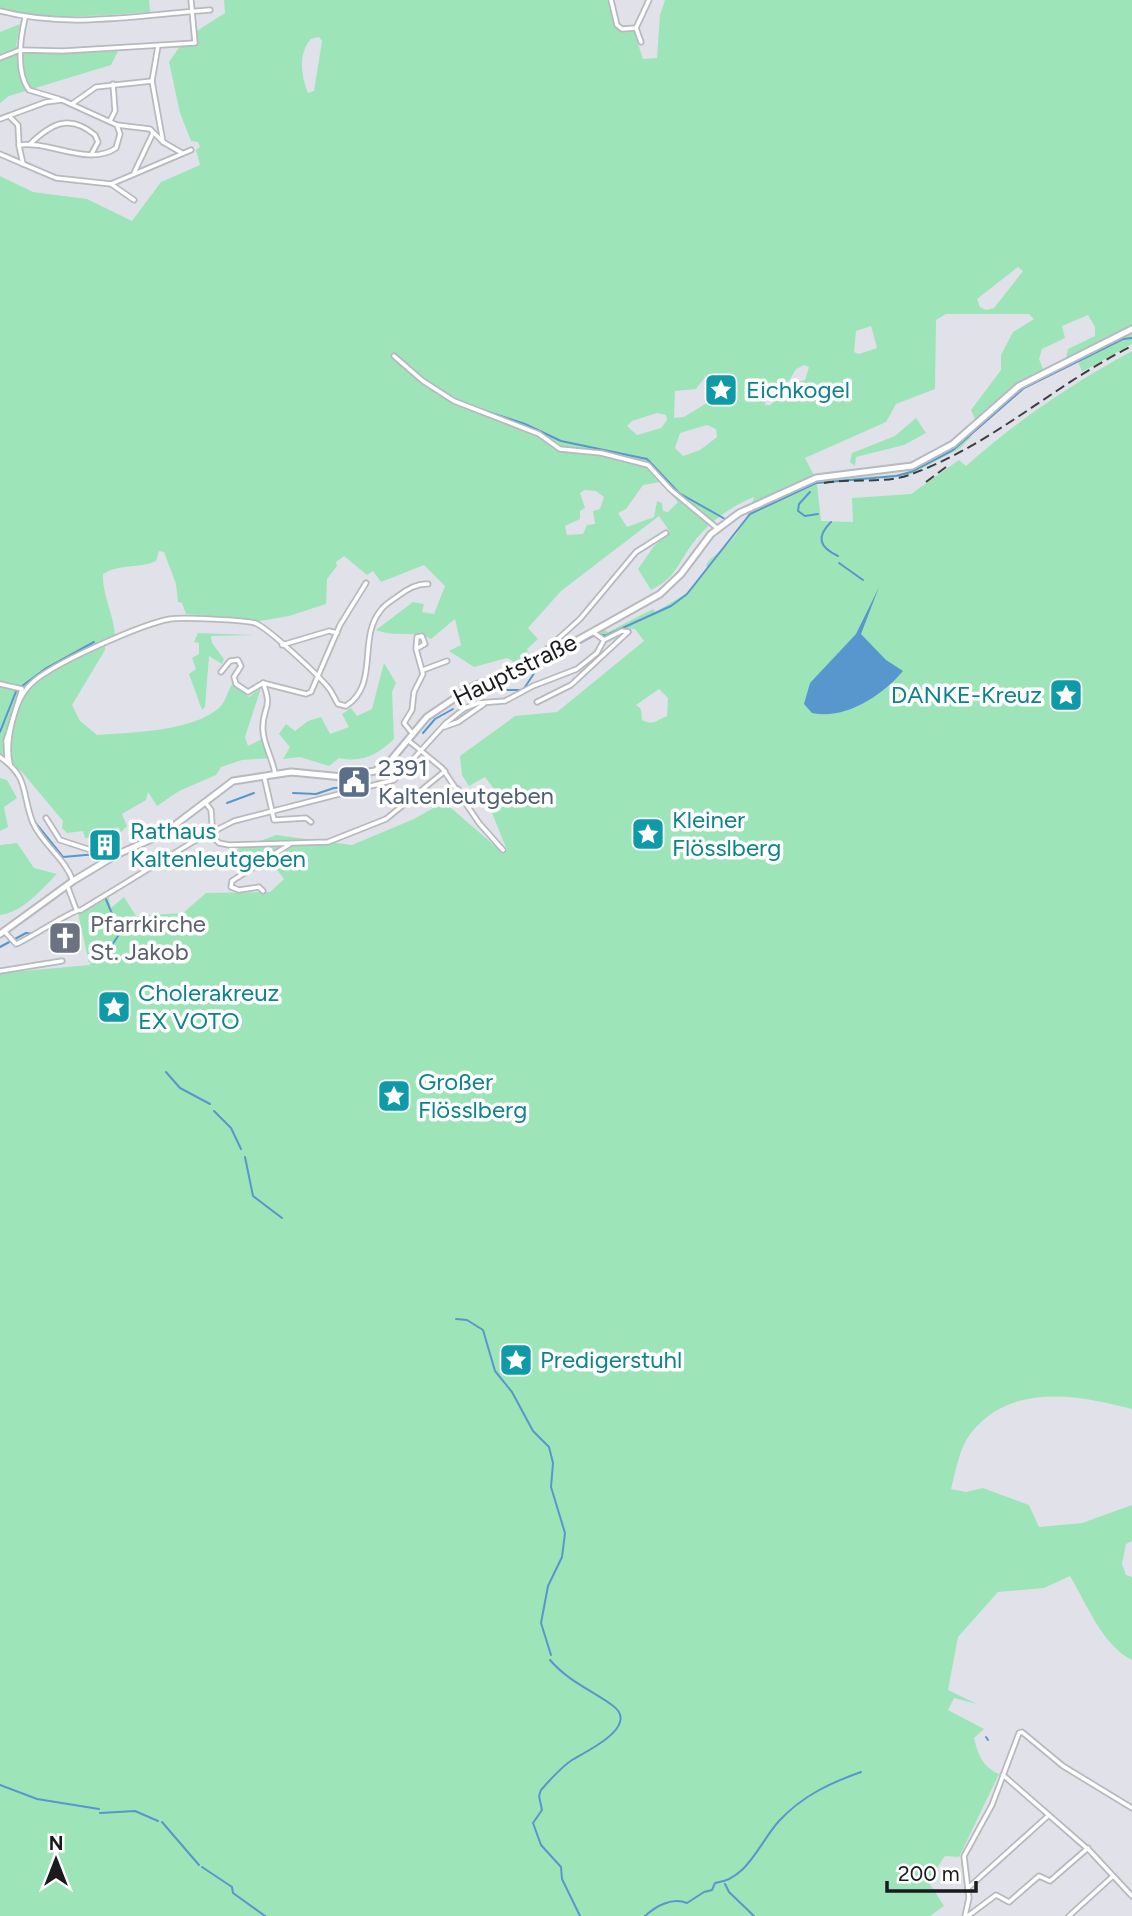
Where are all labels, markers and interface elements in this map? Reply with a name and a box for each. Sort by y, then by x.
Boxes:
place icon: Eichkogel [702,371,740,409]
place label: Eichkogel [746,375,850,404]
street label: Hauptstraße [448,627,581,712]
place icon: DANKE-Kreuz [1047,676,1085,714]
place label: DANKE-Kreuz [891,680,1042,709]
place label: 2391 Kaltenleutgeben [378,753,554,810]
public building icon: 2391 Kaltenleutgeben [335,763,373,801]
place label: Kleiner Flösslberg [672,805,781,862]
place icon: Kleiner Flösslberg [629,815,667,853]
place label: Rathaus Kaltenleutgeben [130,816,306,873]
building icon: Rathaus Kaltenleutgeben [86,826,124,864]
place label: Pfarrkirche St. Jakob [90,909,206,966]
church icon: Pfarrkirche St. Jakob [46,919,84,957]
place label: Cholerakreuz EX VOTO [138,978,279,1035]
place icon: Cholerakreuz EX VOTO [95,988,133,1026]
place label: Großer Flösslberg [418,1067,527,1124]
place icon: Großer Flösslberg [375,1077,413,1115]
place icon: Predigerstuhl [497,1341,535,1379]
place label: Predigerstuhl [540,1345,682,1374]
north arrow [21,1825,91,1895]
text: N [49,1832,63,1855]
scale bar [887,1850,976,1894]
text: 200 m [898,1861,960,1886]

